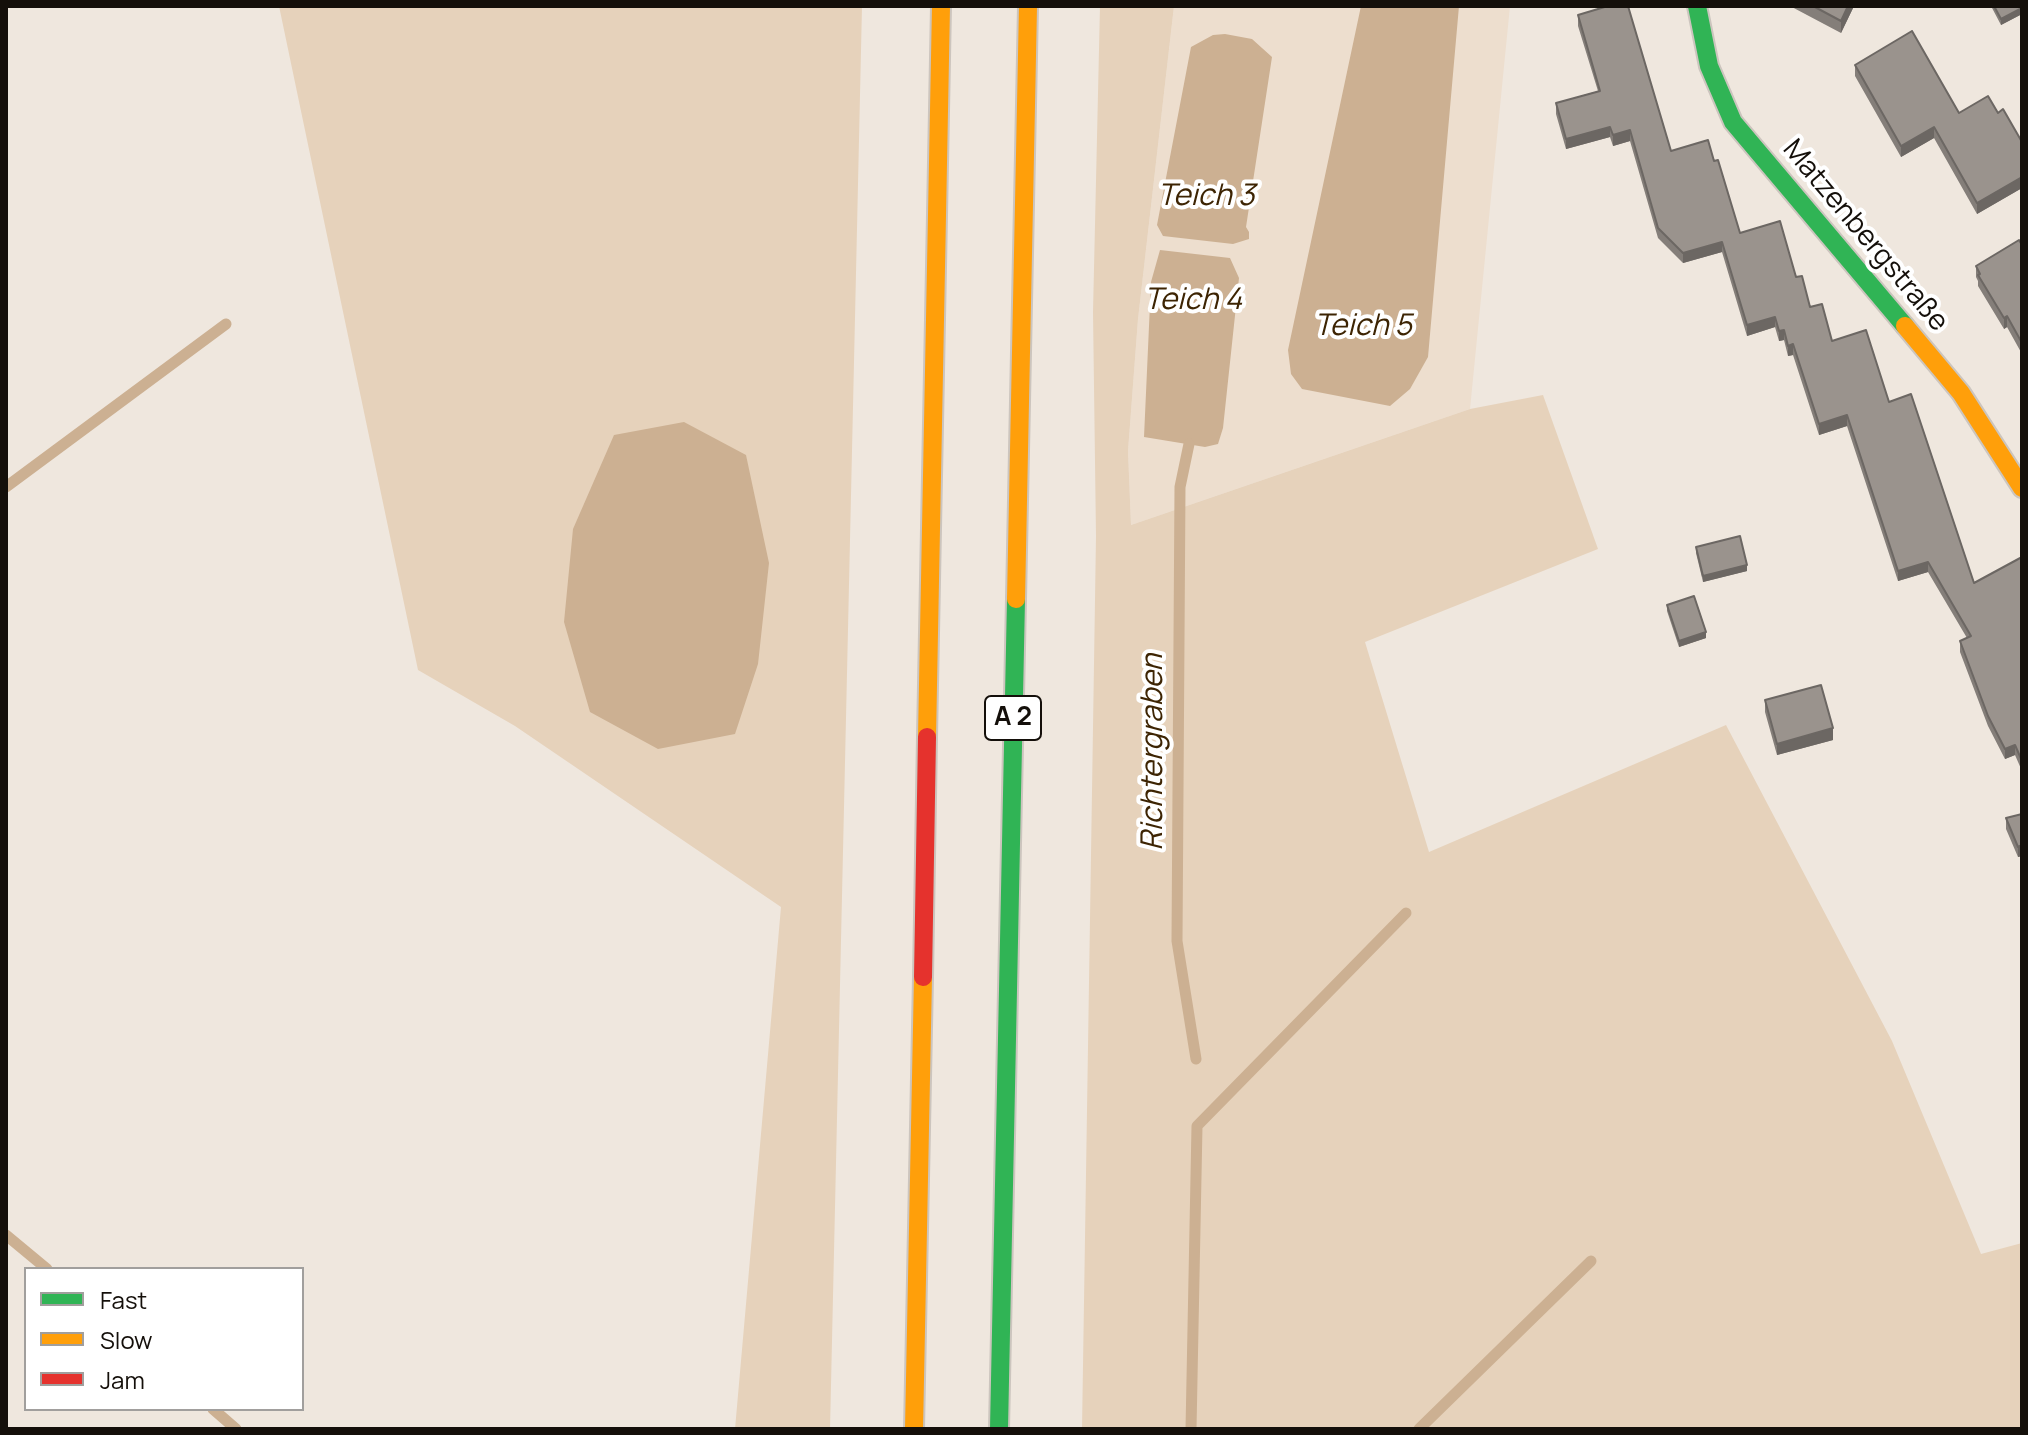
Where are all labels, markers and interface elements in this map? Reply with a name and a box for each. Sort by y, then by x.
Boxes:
street label: Matzenbergstraße [1775,133,1955,339]
water label: Teich 3 [1157,179,1255,215]
water label: Teich 4 [1144,283,1242,319]
water label: Teich 5 [1314,309,1412,345]
water label: Richtergraben [1136,654,1172,850]
road number: A 2 [985,696,1041,740]
legend [24,1267,304,1411]
text: Fast [100,1283,147,1316]
text: Slow [100,1323,153,1356]
text: Jam [100,1363,145,1396]

